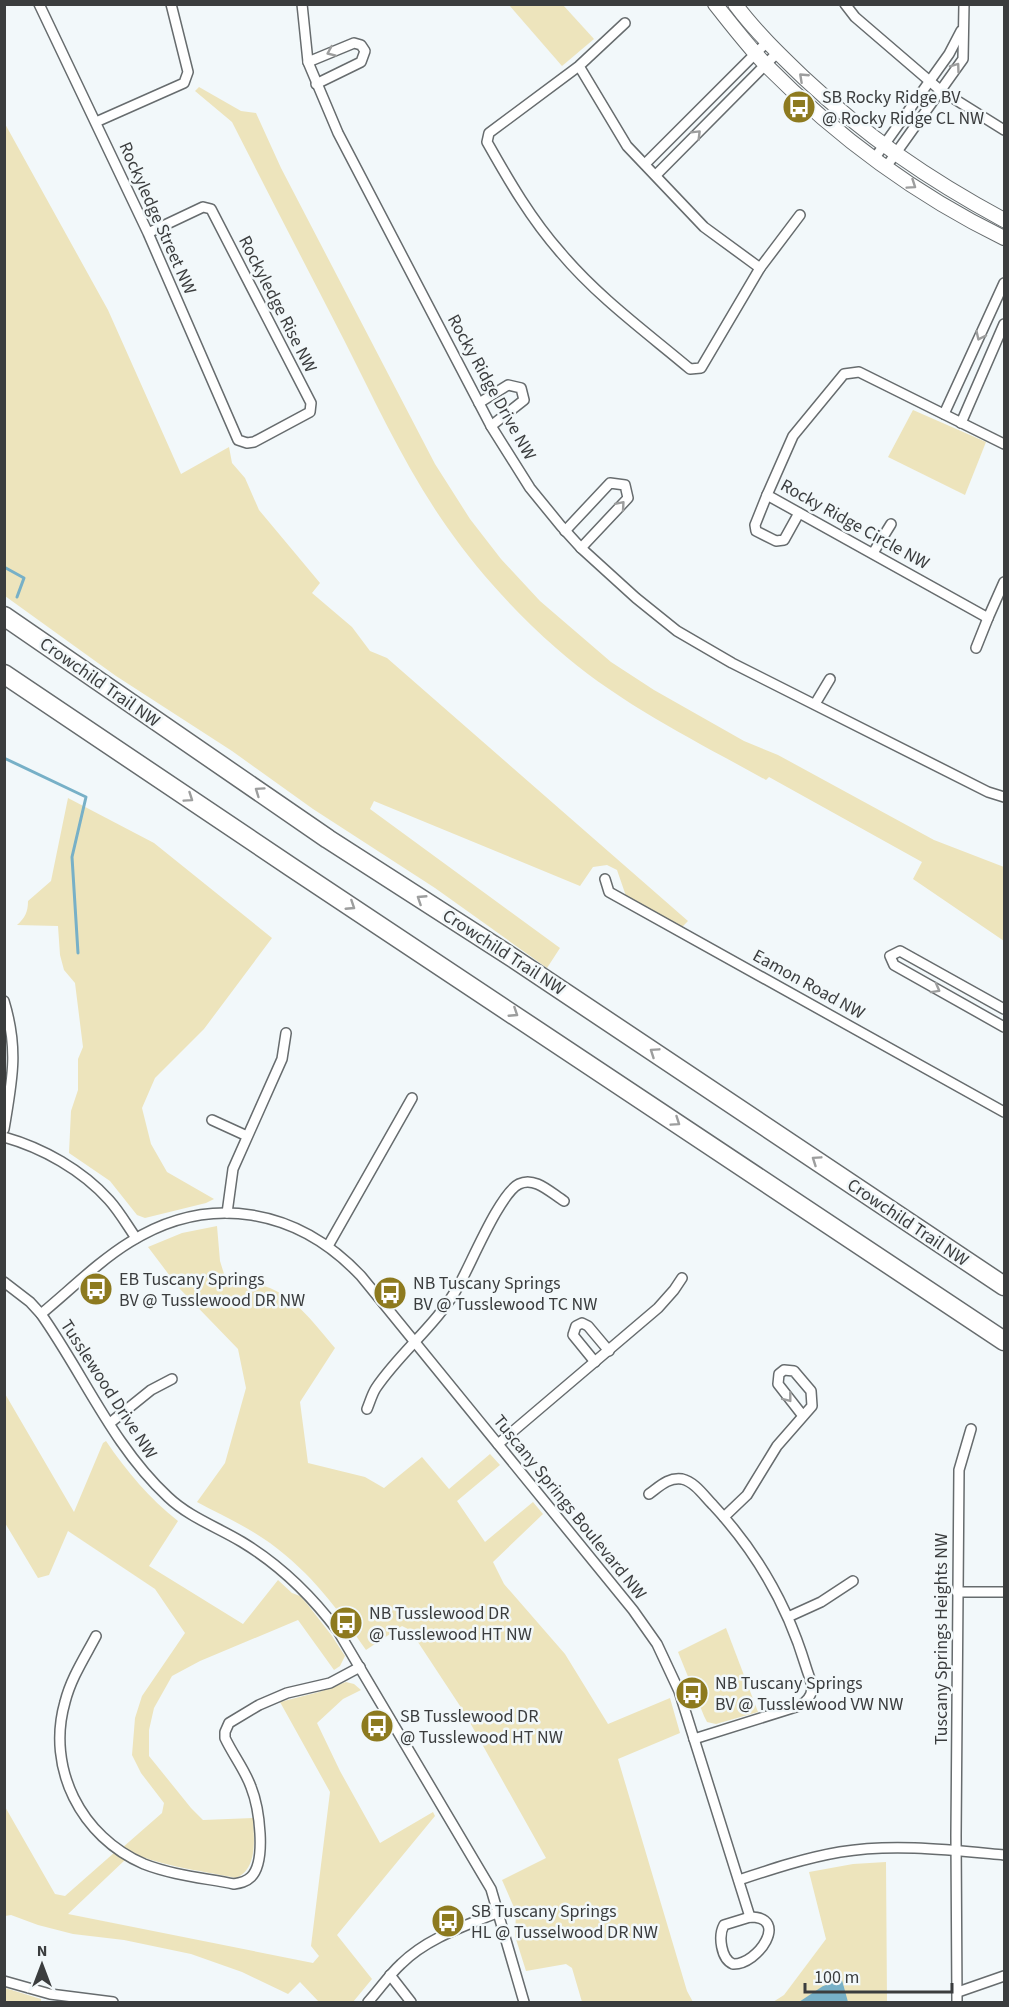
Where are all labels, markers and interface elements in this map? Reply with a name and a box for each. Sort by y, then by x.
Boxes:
one-way arrow [327,45,338,57]
one-way arrow [949,63,960,74]
one-way arrow [800,73,810,84]
place label: SB Rocky Ridge BV @ Rocky Ridge CL NW [822,85,984,131]
bus stop icon: SB Rocky Ridge BV @ Rocky Ridge CL NW [781,89,817,125]
one-way arrow [690,130,701,141]
street label: Rockyledge Street NW [113,138,202,299]
one-way arrow [905,178,916,189]
street label: Rockyledge Rise NW [232,231,323,377]
street label: Rocky Ridge Drive NW [441,310,542,465]
one-way arrow [975,330,987,341]
street label: Rocky Ridge Circle NW [776,473,934,576]
one-way arrow [613,500,624,511]
street label: Crowchild Trail NW [35,632,165,733]
one-way arrow [254,787,265,798]
one-way arrow [182,791,193,802]
one-way arrow [417,894,427,906]
one-way arrow [345,899,355,911]
street label: Crowchild Trail NW [438,903,570,1001]
street label: Eamon Road NW [748,943,869,1026]
one-way arrow [930,982,940,993]
one-way arrow [508,1006,518,1018]
one-way arrow [650,1048,661,1059]
one-way arrow [669,1115,680,1126]
one-way arrow [812,1156,822,1168]
street label: Crowchild Trail NW [842,1172,973,1272]
place label: EB Tuscany Springs BV @ Tusslewood DR NW [119,1267,305,1313]
bus stop icon: EB Tuscany Springs BV @ Tusslewood DR NW [78,1271,114,1307]
place label: NB Tuscany Springs BV @ Tusslewood TC NW [413,1271,597,1317]
bus stop icon: NB Tuscany Springs BV @ Tusslewood TC NW [372,1275,408,1311]
street label: Tusslewood Drive NW [54,1315,163,1464]
one-way arrow [781,1391,792,1402]
street label: Tuscany Springs Boulevard NW [487,1409,652,1605]
street label: Tuscany Springs Heights NW [929,1533,954,1745]
place label: NB Tusslewood DR @ Tusslewood HT NW [369,1601,532,1647]
bus stop icon: NB Tusslewood DR @ Tusslewood HT NW [328,1605,364,1641]
place label: NB Tuscany Springs BV @ Tusslewood VW NW [715,1671,903,1717]
bus stop icon: NB Tuscany Springs BV @ Tusslewood VW NW [674,1675,710,1711]
place label: SB Tusslewood DR @ Tusslewood HT NW [400,1704,563,1750]
bus stop icon: SB Tusslewood DR @ Tusslewood HT NW [359,1708,395,1744]
place label: SB Tuscany Springs HL @ Tusselwood DR NW [471,1899,658,1945]
bus stop icon: SB Tuscany Springs HL @ Tusselwood DR NW [430,1903,466,1939]
north arrow [12,1935,72,1995]
text: N [37,1940,47,1962]
scale bar [805,1956,952,1994]
text: 100 m [814,1965,859,1990]

